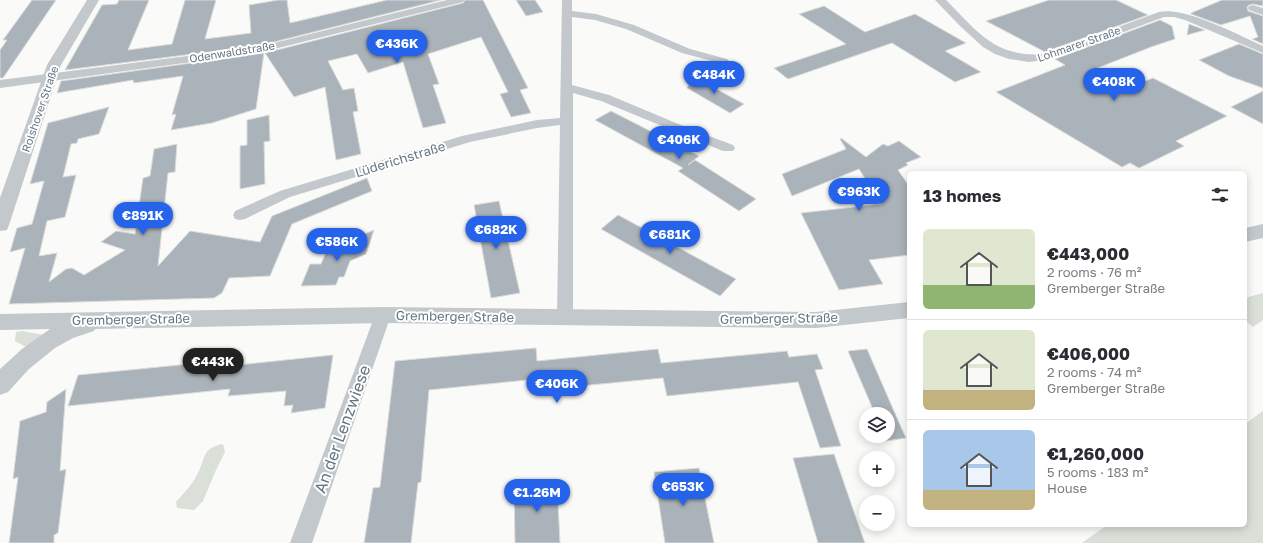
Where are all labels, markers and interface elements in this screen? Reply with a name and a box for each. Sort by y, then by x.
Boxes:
street label: Lohmarer Straße [1035,23,1122,64]
pin: €436K [369,30,425,64]
text: €436K [376,35,418,51]
street label: Odenwaldstraße [188,38,276,65]
pin: €484K [686,61,742,95]
street label: Rolshover Straße [19,64,60,154]
text: €484K [692,66,736,82]
pin: €408K [1086,68,1142,102]
text: €408K [1092,73,1136,89]
pin: €406K [651,126,707,160]
text: €406K [657,131,701,147]
street label: Lüderichstraße [353,138,447,180]
pin: €963K [831,178,887,212]
text: €963K [837,183,881,199]
icon: filters [1209,184,1231,206]
text: 13 homes [923,185,1001,206]
pin: €891K [115,202,171,236]
text: €891K [122,207,164,223]
pin: €682K [468,216,524,250]
text: €682K [474,221,518,237]
pin: €681K [642,221,698,255]
text: €681K [649,226,691,242]
pin: €586K [309,228,365,262]
text: €586K [315,233,359,249]
text: €443,000 [1047,243,1129,264]
icon: home [955,245,1003,293]
text: 2 rooms · 76 m² [1047,264,1141,280]
text: Gremberger Straße [1047,280,1165,296]
street label: Gremberger Straße [396,307,514,325]
street label: Gremberger Straße [720,309,838,327]
street label: Gremberger Straße [72,310,190,328]
text: €406,000 [1047,343,1130,364]
icon: home [955,346,1003,394]
pin: €443K [185,348,241,382]
text: €443K [192,353,234,369]
street label: An der Lenzwiese [310,362,374,496]
text: 2 rooms · 74 m² [1047,364,1141,380]
pin: €406K [529,370,585,404]
text: €406K [535,375,579,391]
text: Gremberger Straße [1047,380,1165,396]
map controls [859,407,895,531]
button: layers [859,407,895,443]
text: €1,260,000 [1047,443,1144,464]
icon: home [955,446,1003,494]
button: + [859,451,895,487]
text: 5 rooms · 183 m² [1047,464,1148,480]
pin: €653K [655,473,711,507]
text: €653K [662,478,704,494]
pin: €1.26M [504,479,570,513]
text: House [1047,480,1087,496]
text: €1.26M [513,484,561,500]
button: − [859,495,895,531]

